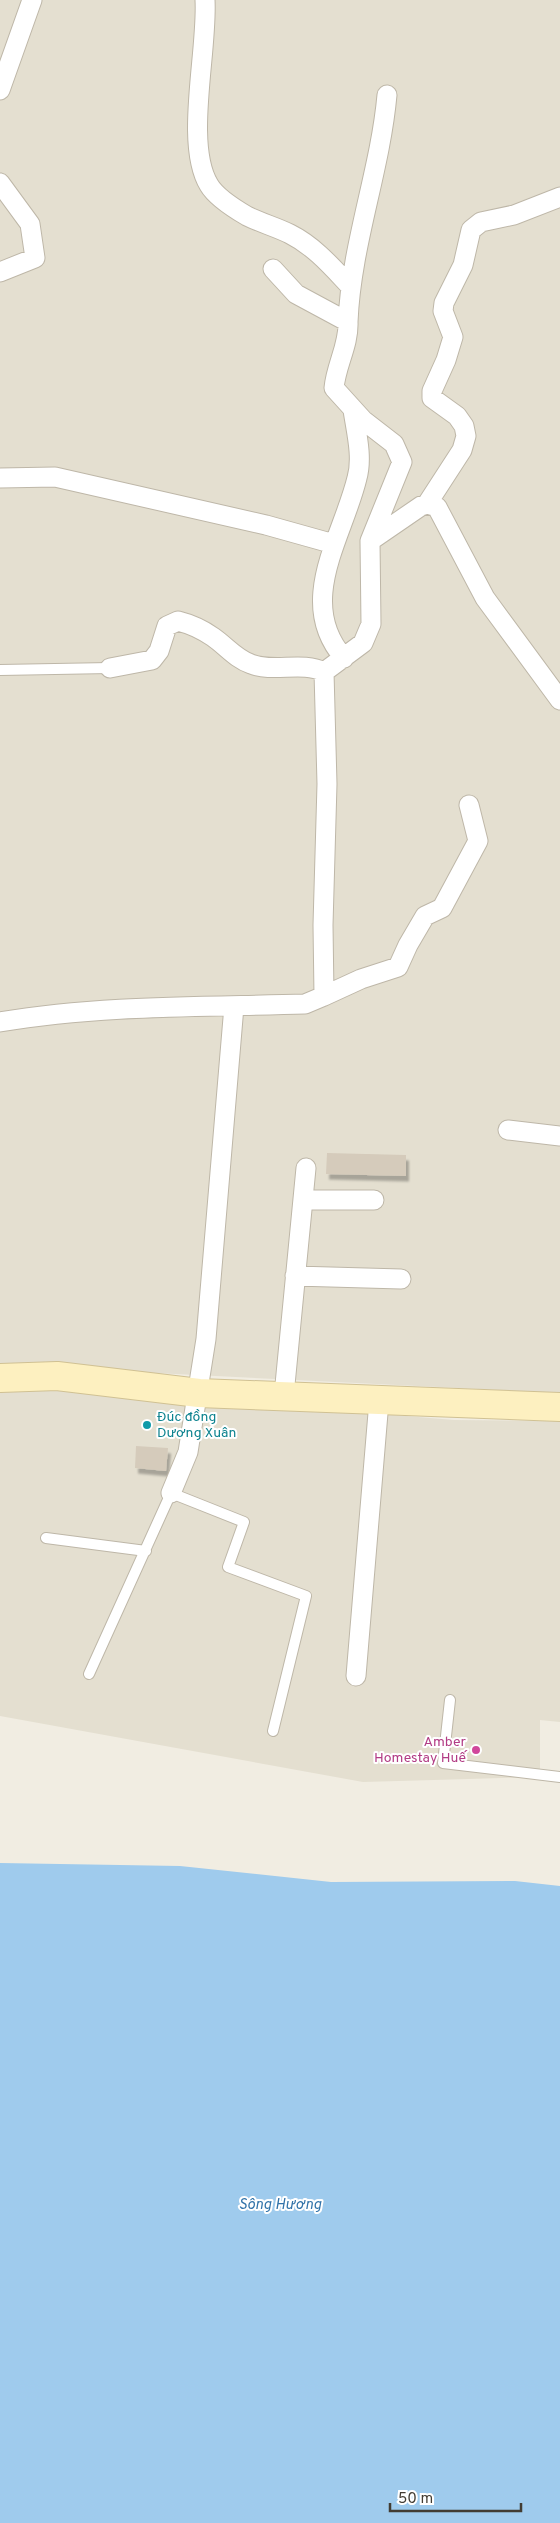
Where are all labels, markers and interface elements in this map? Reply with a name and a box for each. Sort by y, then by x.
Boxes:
place label: Đúc đồng Dương Xuân [157,1409,236,1442]
marker: Đúc đồng Dương Xuân [141,1419,153,1431]
place label: Amber Homestay Huế [374,1734,468,1767]
marker: Amber Homestay Huế [470,1744,482,1756]
water label: Sông Hương [239,2196,322,2215]
scale bar [390,2480,521,2512]
text: 50 m [398,2490,433,2509]

